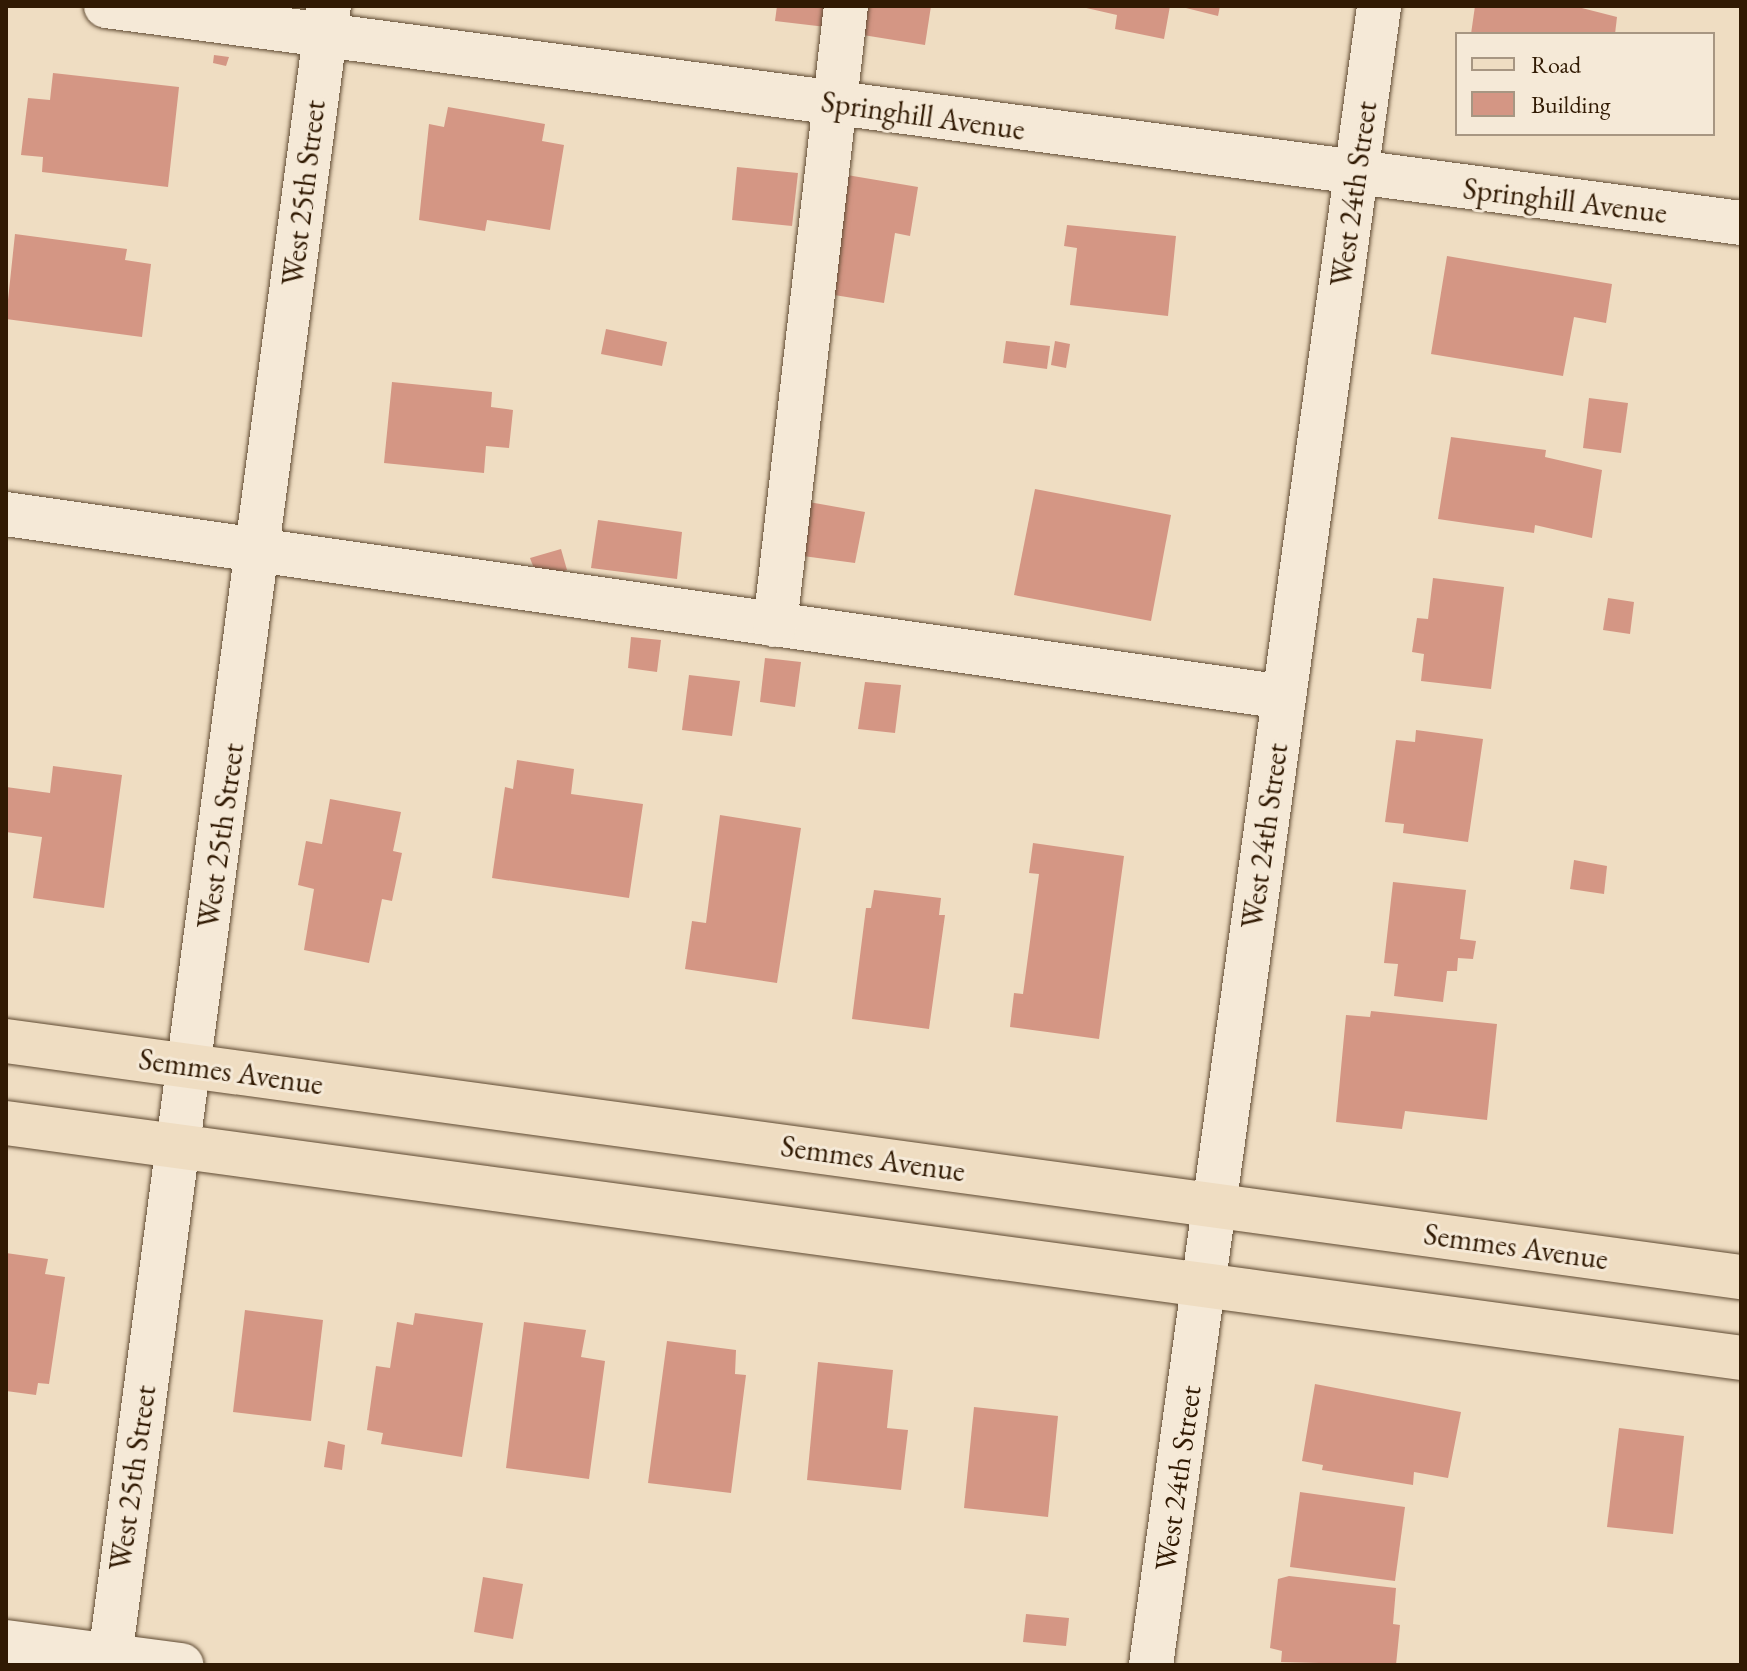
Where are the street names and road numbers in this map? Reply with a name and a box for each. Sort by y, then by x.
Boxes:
street label: Springhill Avenue [819,84,1027,148]
street label: West 25th Street [275,98,333,288]
street label: West 24th Street [1323,99,1385,289]
street label: Springhill Avenue [1461,171,1669,231]
street label: West 25th Street [190,741,252,931]
street label: West 24th Street [1234,741,1296,931]
street label: Semmes Avenue [136,1041,326,1103]
street label: Semmes Avenue [778,1128,968,1190]
street label: Semmes Avenue [1421,1216,1611,1278]
street label: West 25th Street [102,1383,164,1573]
street label: West 24th Street [1147,1383,1209,1573]

